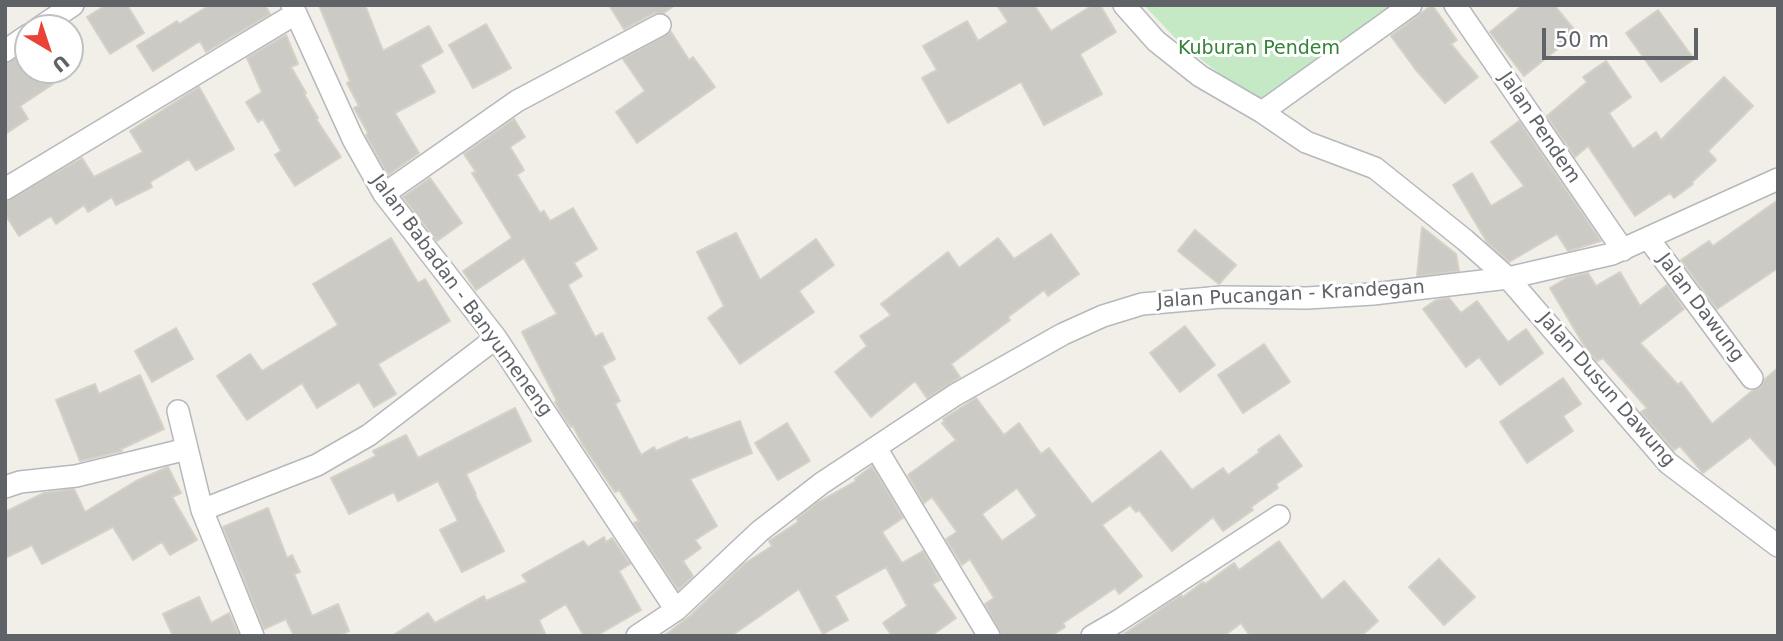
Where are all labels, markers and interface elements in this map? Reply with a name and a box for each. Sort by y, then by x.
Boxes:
north arrow [14,14,84,84]
scale bar [1545,14,1701,58]
text: 50 m [1555,28,1609,52]
park label: Kuburan Pendem [1178,38,1340,60]
text: U [48,50,74,77]
street label: Jalan Pendem [1493,68,1585,188]
street label: Jalan Babadan - Banyumeneng [366,171,556,421]
street label: Jalan Dawung [1652,249,1748,367]
street label: Jalan Pucangan - Krandegan [1157,277,1425,313]
street label: Jalan Dusun Dawung [1533,308,1679,472]

